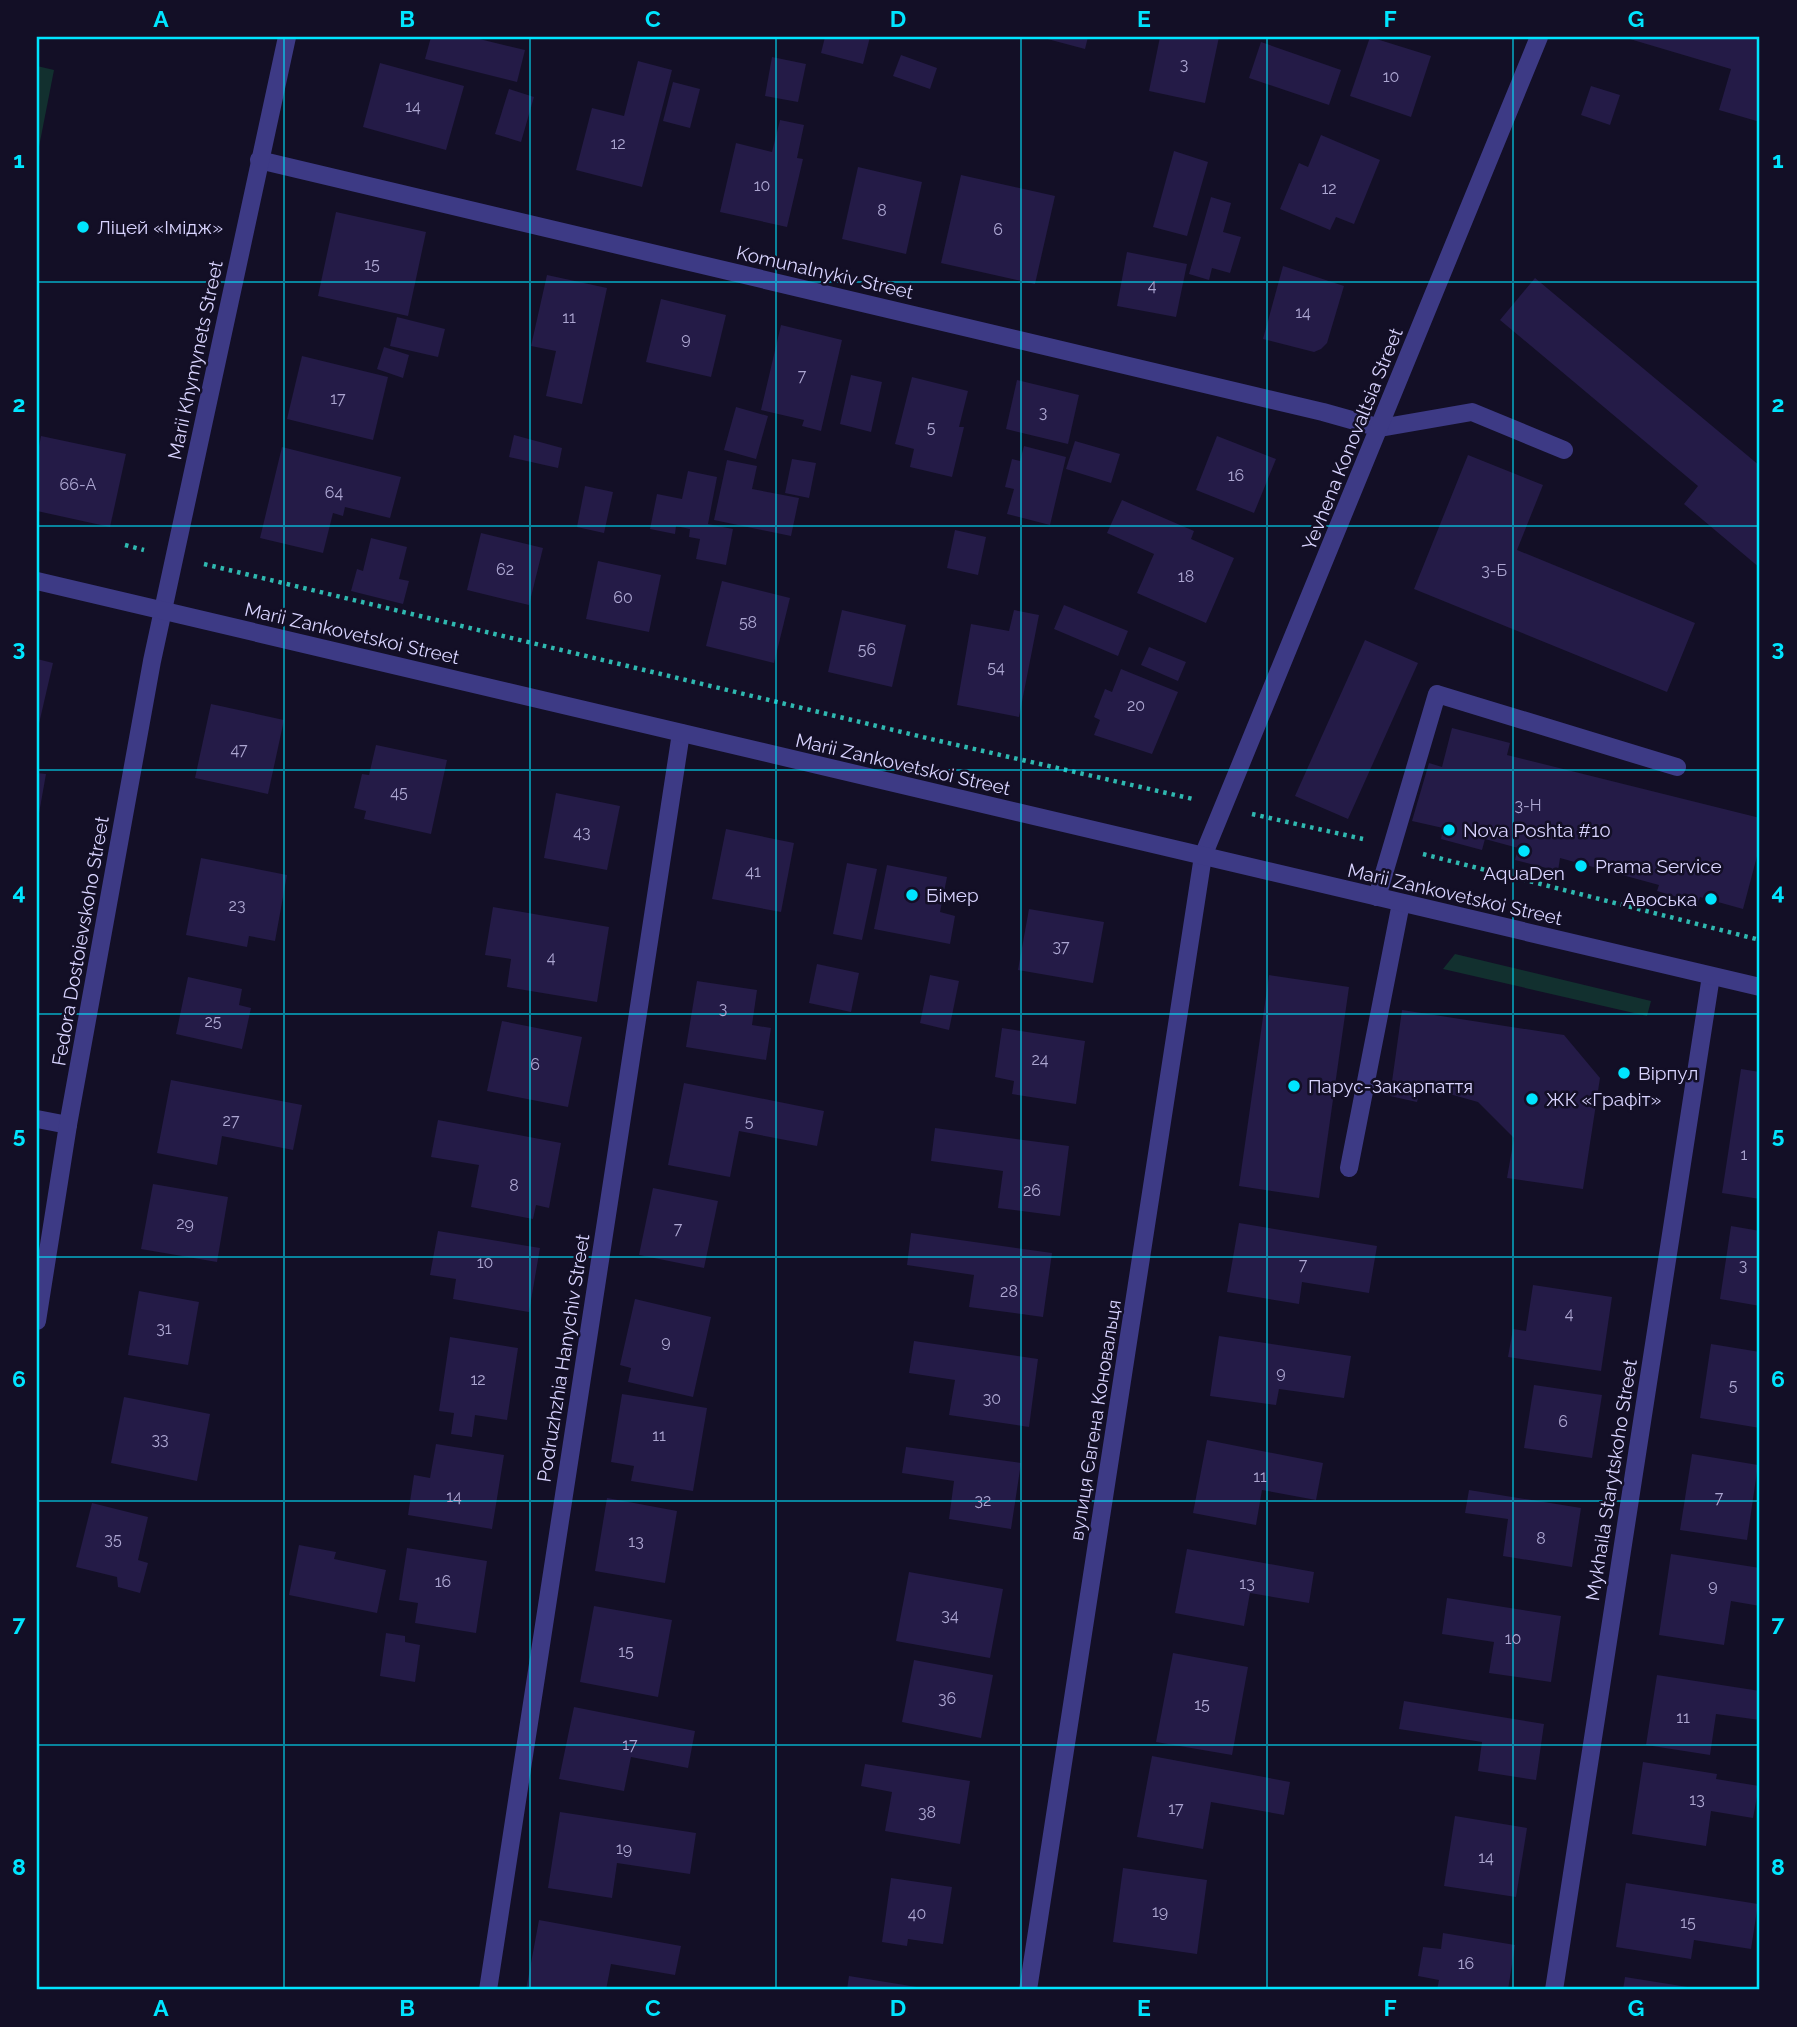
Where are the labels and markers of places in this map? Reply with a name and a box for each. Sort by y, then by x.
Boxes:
place label: Ліцей «Імідж» [97,216,223,238]
marker: Ліцей «Імідж» [75,219,91,235]
place label: Nova Poshta #10 [1463,819,1611,841]
marker: Nova Poshta #10 [1441,822,1457,838]
marker: AquaDen [1516,843,1532,859]
place label: Prama Service [1595,855,1722,877]
marker: Prama Service [1573,858,1589,874]
place label: AquaDen [1483,862,1565,884]
place label: Бімер [926,884,979,906]
marker: Бімер [904,887,920,903]
place label: Авоська [1623,888,1697,910]
marker: Авоська [1703,891,1719,907]
place label: Вірпул [1638,1062,1698,1084]
marker: Вірпул [1616,1065,1632,1081]
place label: Парус-Закарпаття [1308,1075,1473,1097]
marker: Парус-Закарпаття [1286,1078,1302,1094]
place label: ЖК «Графіт» [1546,1088,1661,1110]
marker: ЖК «Графіт» [1524,1091,1540,1107]

